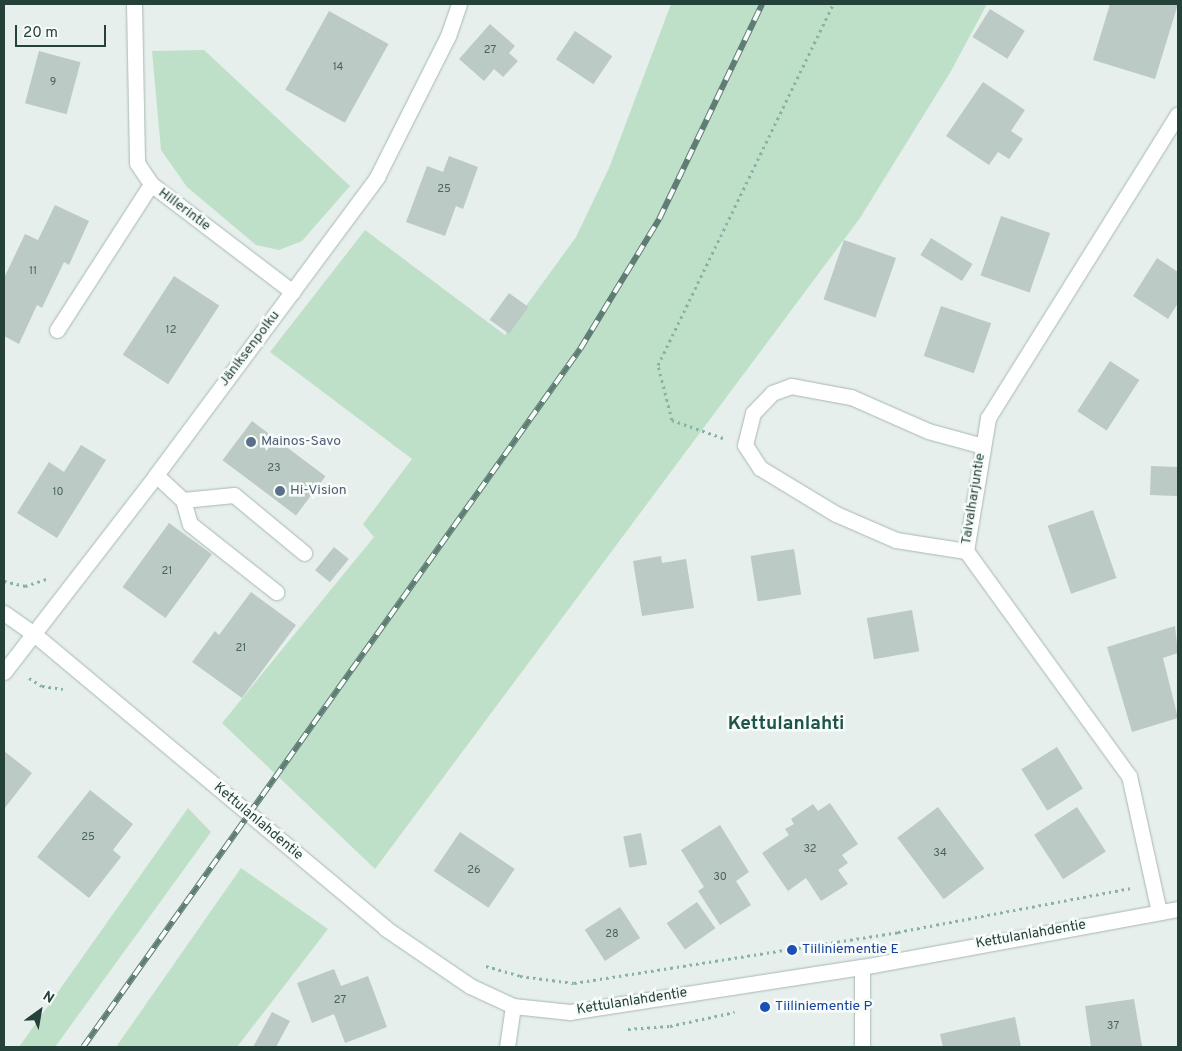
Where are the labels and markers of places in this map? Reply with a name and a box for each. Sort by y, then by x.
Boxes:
place label: Mainos-Savo [261,434,341,450]
marker: Mainos-Savo [245,436,257,448]
place label: Hi-Vision [290,483,347,499]
marker: Hi-Vision [274,485,286,497]
place label: Tiiliniementie E [802,942,899,958]
marker: Tiiliniementie E [786,944,798,956]
place label: Tiiliniementie P [775,999,872,1015]
marker: Tiiliniementie P [759,1001,771,1013]

